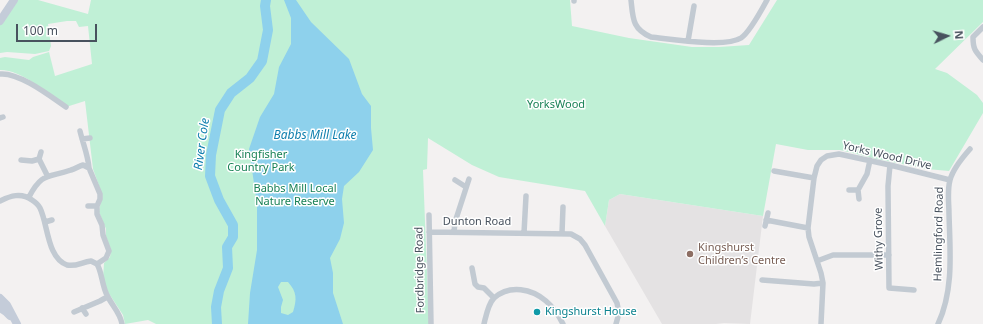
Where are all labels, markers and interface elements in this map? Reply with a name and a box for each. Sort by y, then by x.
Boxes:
scale bar [18,16,99,42]
north arrow [927,16,967,56]
text: 100 m [23,22,58,39]
text: N [952,30,967,40]
park label: YorksWood [527,98,585,112]
water label: River Cole [191,117,213,171]
water label: Babbs Mill Lake [274,129,356,143]
street label: Yorks Wood Drive [841,139,933,173]
park label: Kingfisher Country Park [227,148,295,174]
park label: Babbs Mill Local Nature Reserve [253,182,337,208]
street label: Hemlingford Road [932,187,946,281]
street label: Withy Grove [872,207,886,271]
street label: Dunton Road [443,215,511,229]
street label: Fordbridge Road [413,227,427,313]
place label: Kingshurst Children’s Centre [698,241,786,267]
marker: Kingshurst Children’s Centre [685,249,695,259]
place label: Kingshurst House [545,305,637,319]
marker: Kingshurst House [532,307,542,317]

